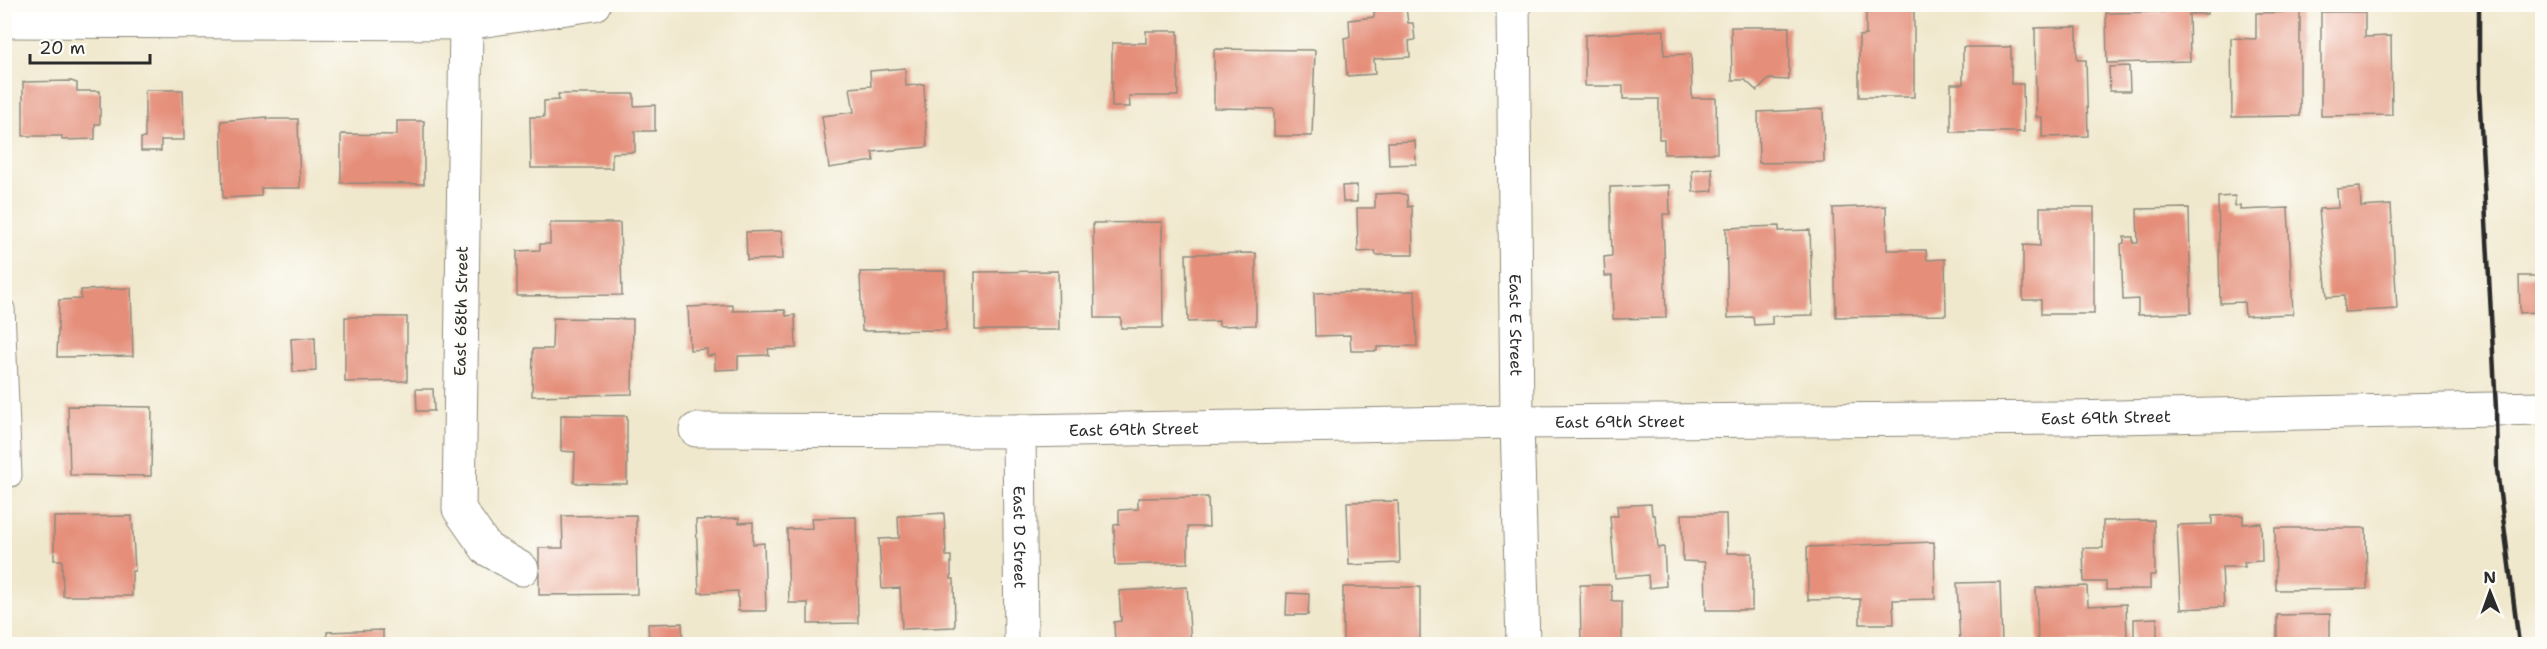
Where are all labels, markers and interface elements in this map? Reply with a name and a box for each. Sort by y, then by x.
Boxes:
scale bar [30,27,150,65]
text: 20 m [39,36,85,60]
street label: East 68th Street [449,246,473,376]
street label: East E Street [1505,274,1527,376]
street label: East 69th Street [2041,405,2171,429]
street label: East 69th Street [1555,410,1685,432]
street label: East 69th Street [1069,417,1199,441]
street label: East D Street [1009,485,1031,588]
north arrow [2460,562,2520,622]
text: N [2483,567,2496,588]

